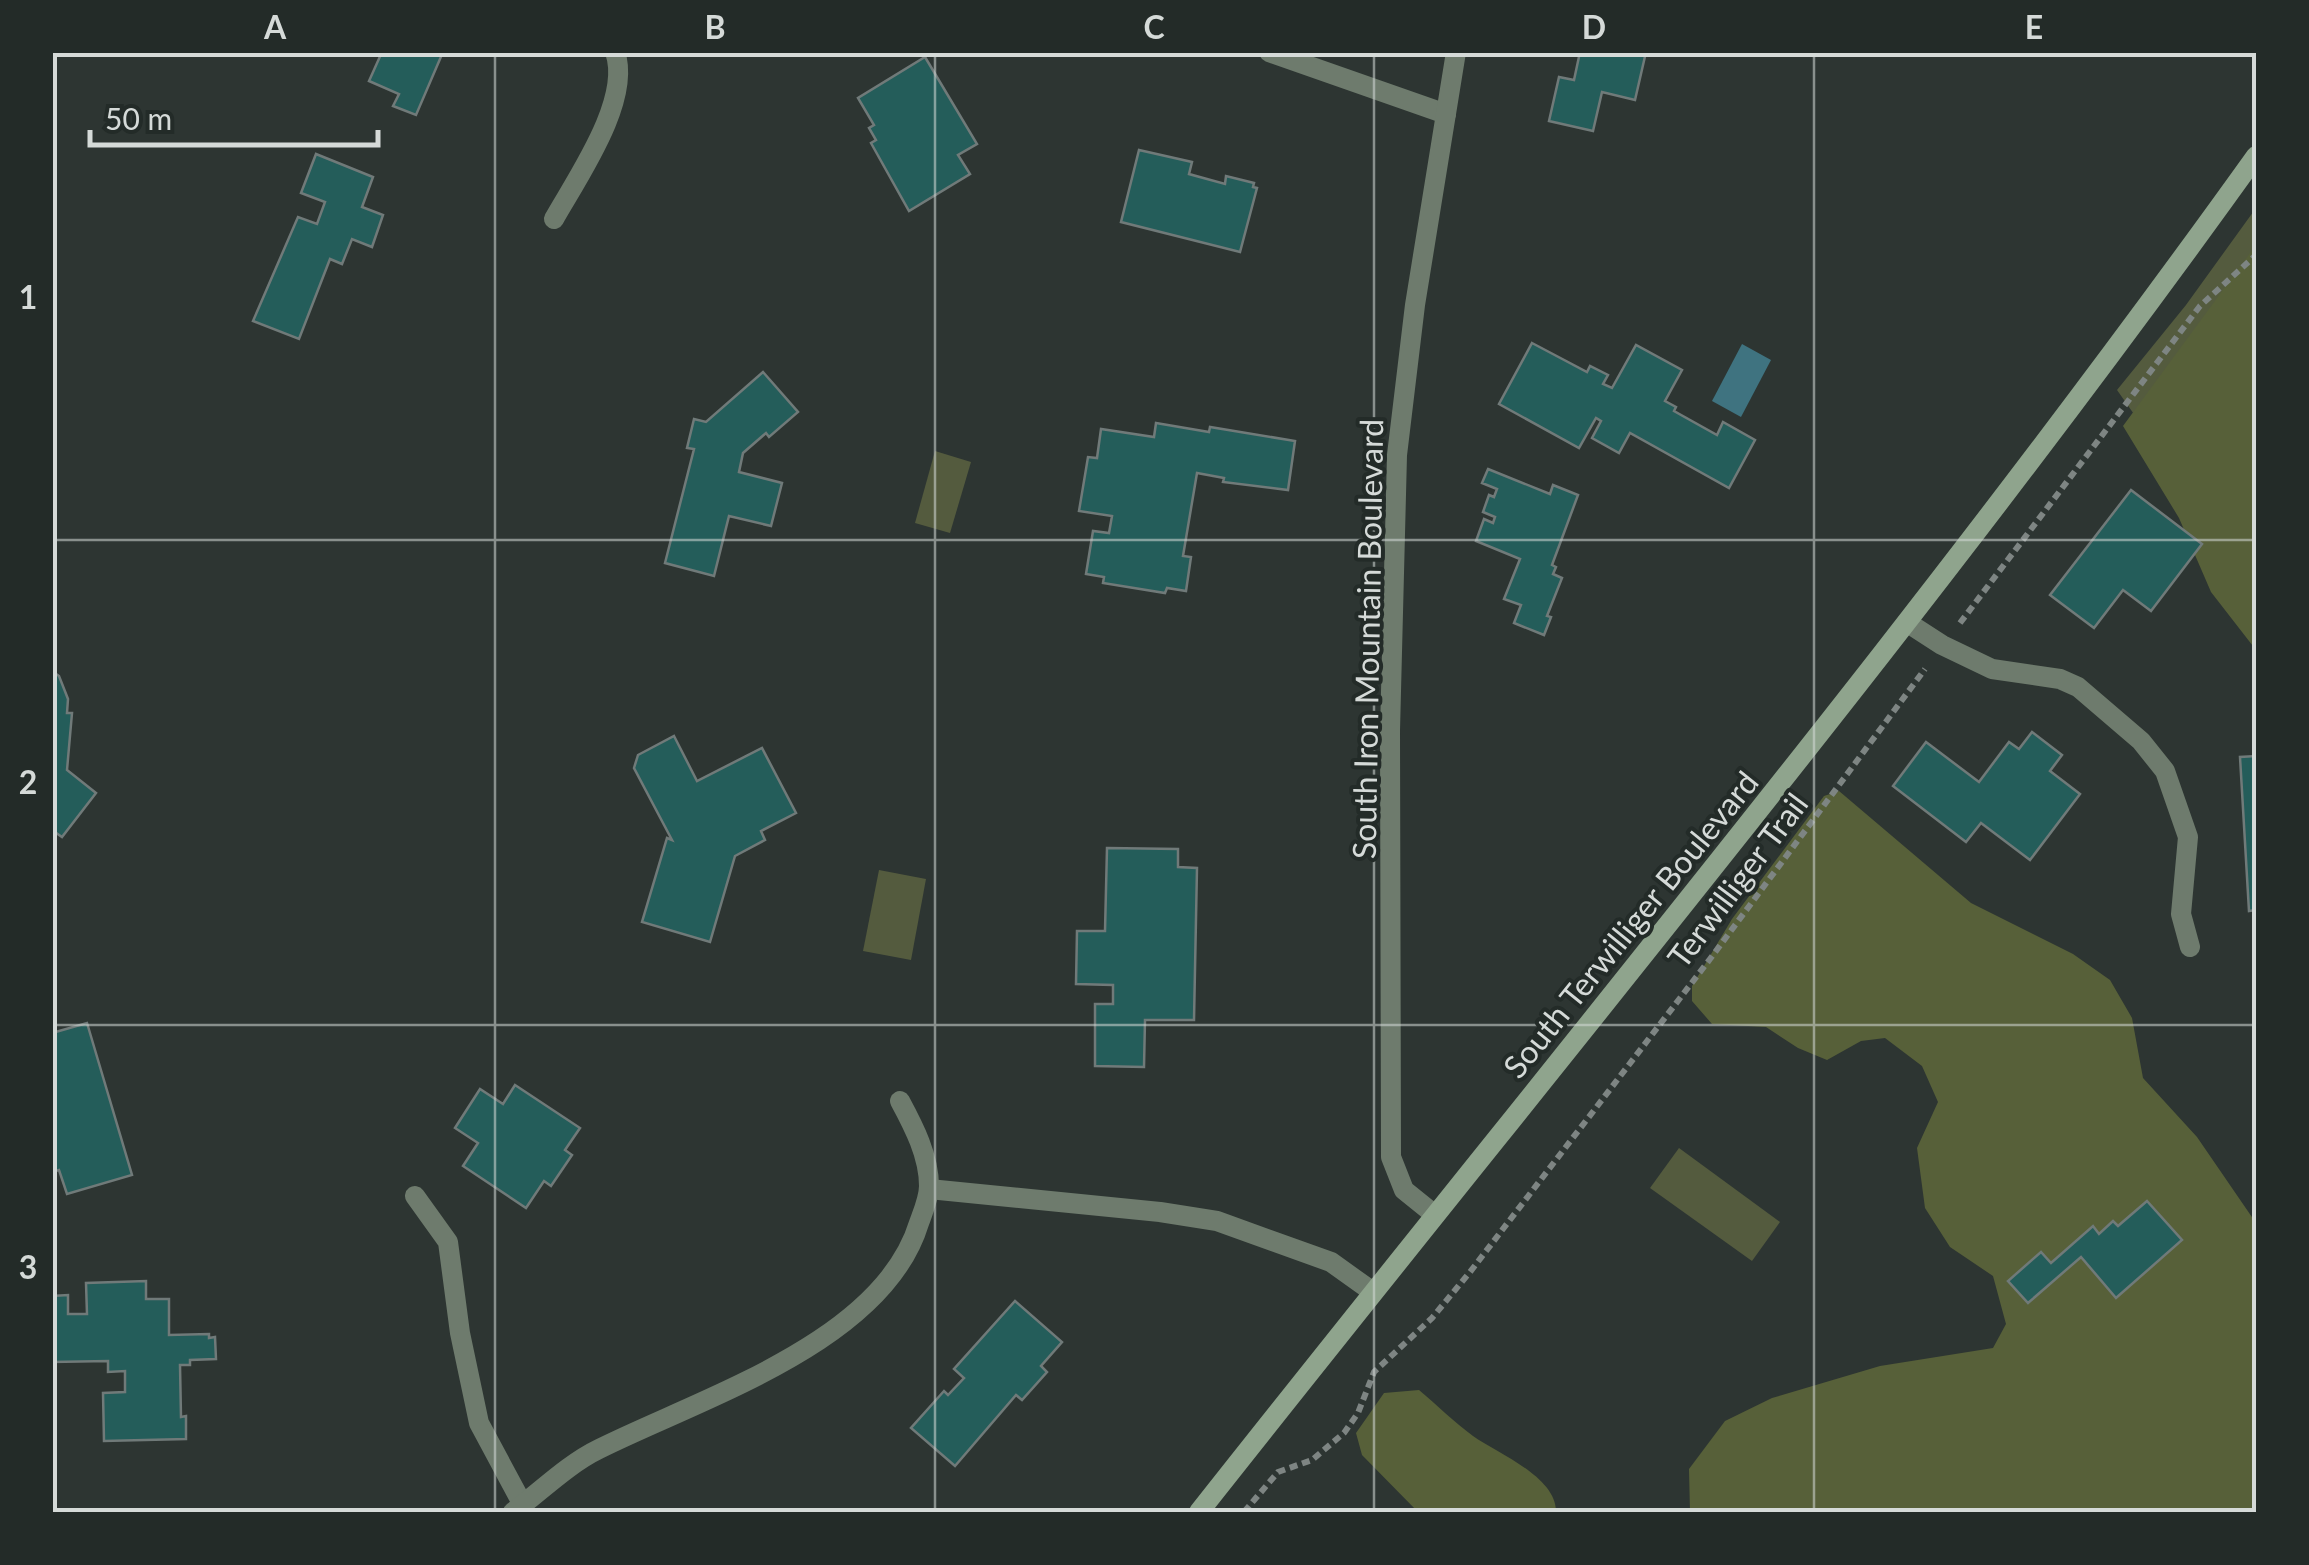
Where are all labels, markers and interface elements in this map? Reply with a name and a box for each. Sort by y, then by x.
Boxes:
text: A [263,7,287,46]
text: B [704,7,726,46]
text: C [1143,7,1165,46]
text: D [1582,7,1606,46]
text: E [2025,7,2043,46]
scale bar [90,85,378,147]
text: 50 m [105,100,172,136]
text: 1 [19,277,37,316]
street label: South Iron Mountain Boulevard [1344,419,1390,859]
text: 2 [19,762,37,801]
street label: South Terwilliger Boulevard [1494,763,1766,1085]
street label: Terwilliger Trail [1659,785,1815,975]
text: 3 [19,1247,37,1286]

